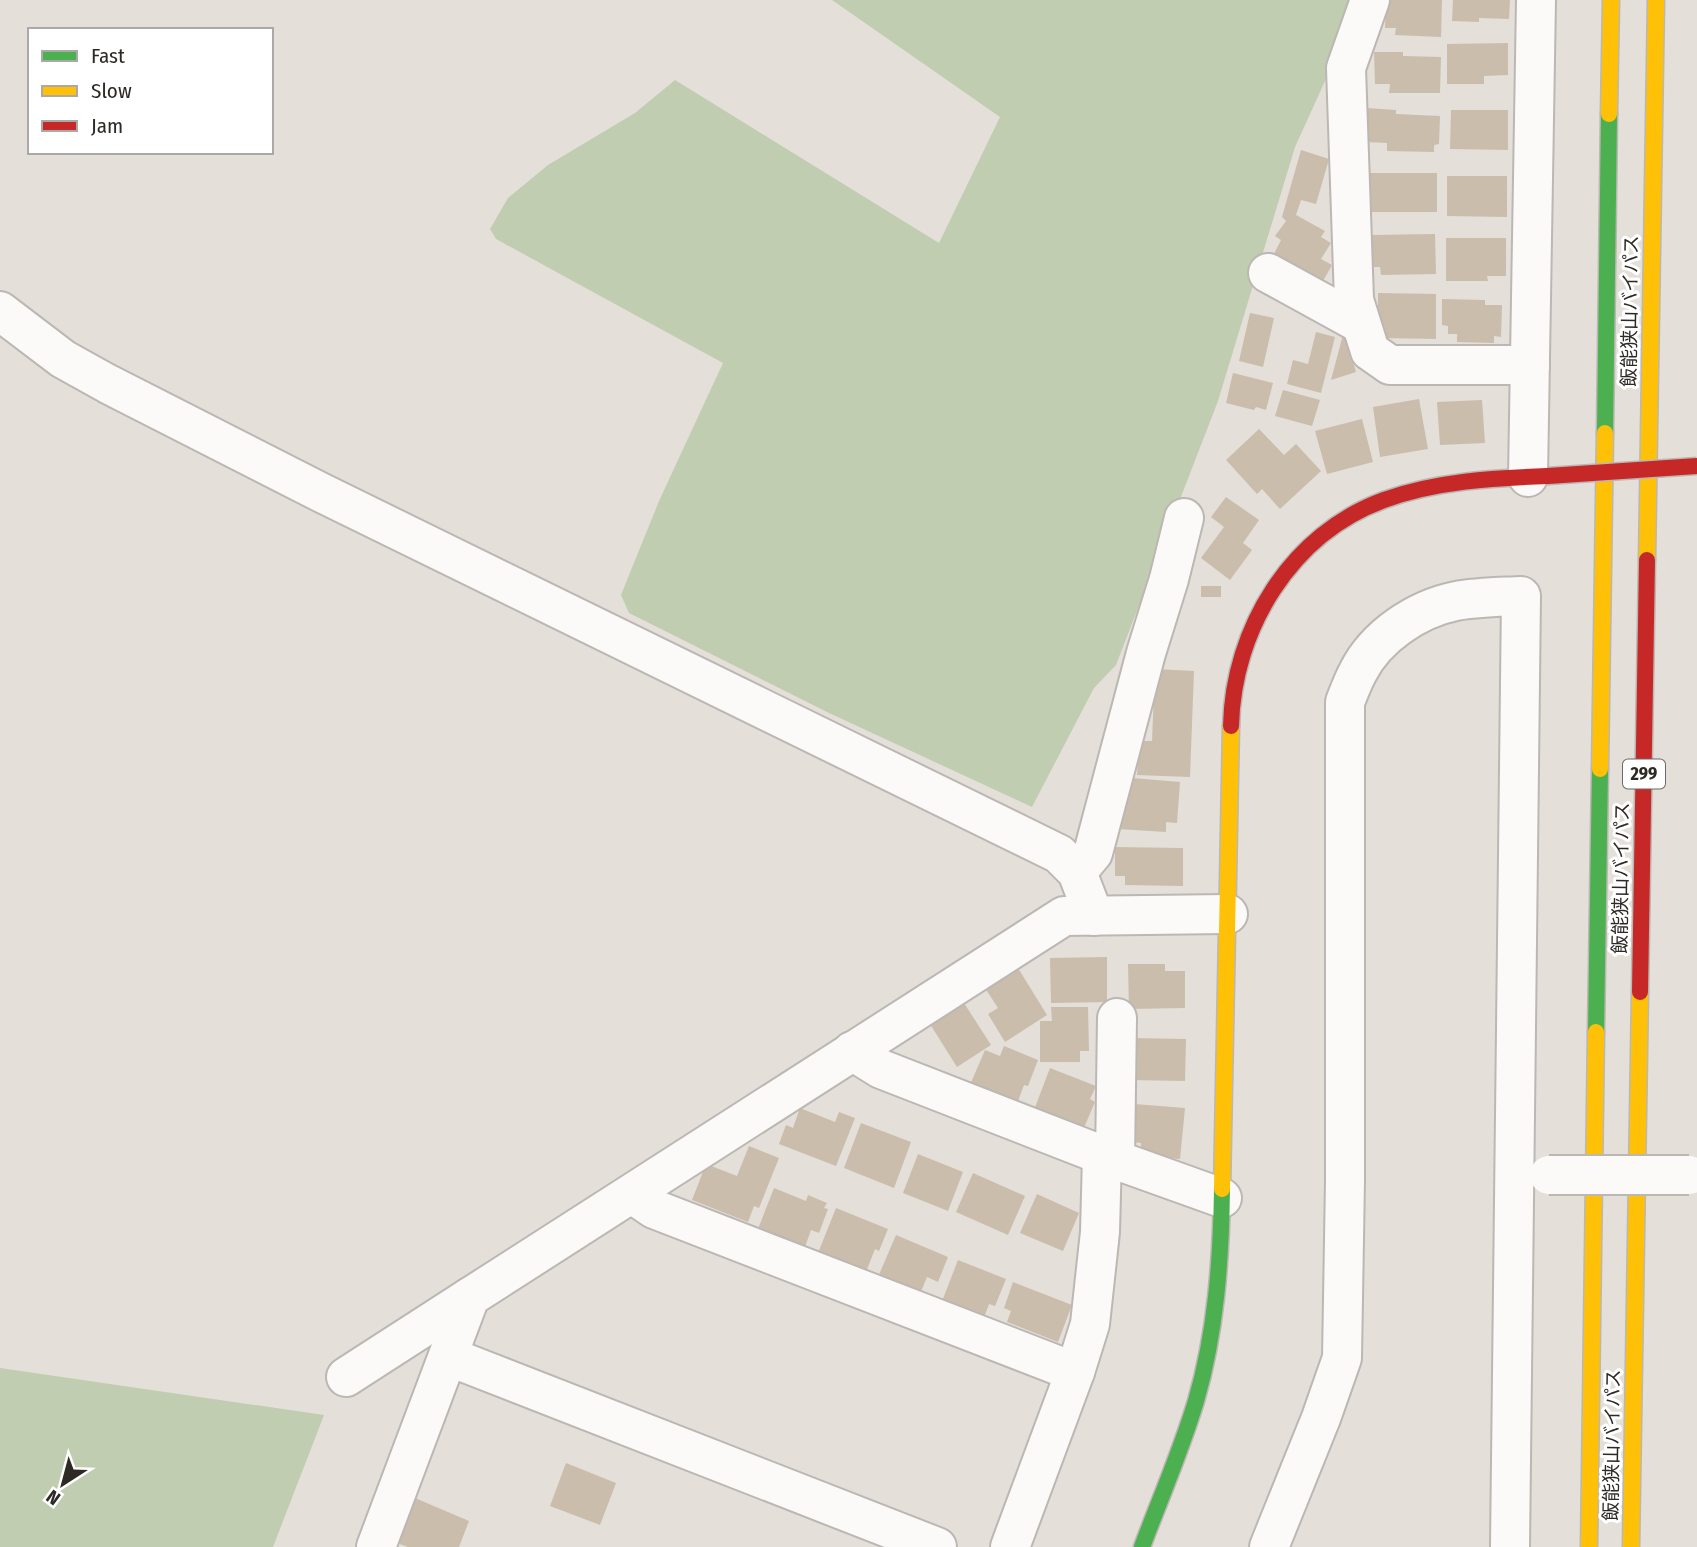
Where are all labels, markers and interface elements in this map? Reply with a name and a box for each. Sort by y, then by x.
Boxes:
legend [28,28,273,154]
text: Fast [91,43,125,69]
text: Slow [91,78,132,104]
text: Jam [91,113,123,139]
street label: 飯能狭山バイパス [1617,235,1643,387]
road number: 299 [1623,760,1665,788]
street label: 飯能狭山バイパス [1608,802,1634,954]
street label: 飯能狭山バイパス [1599,1369,1625,1521]
north arrow [28,1449,98,1519]
text: N [42,1485,65,1510]

